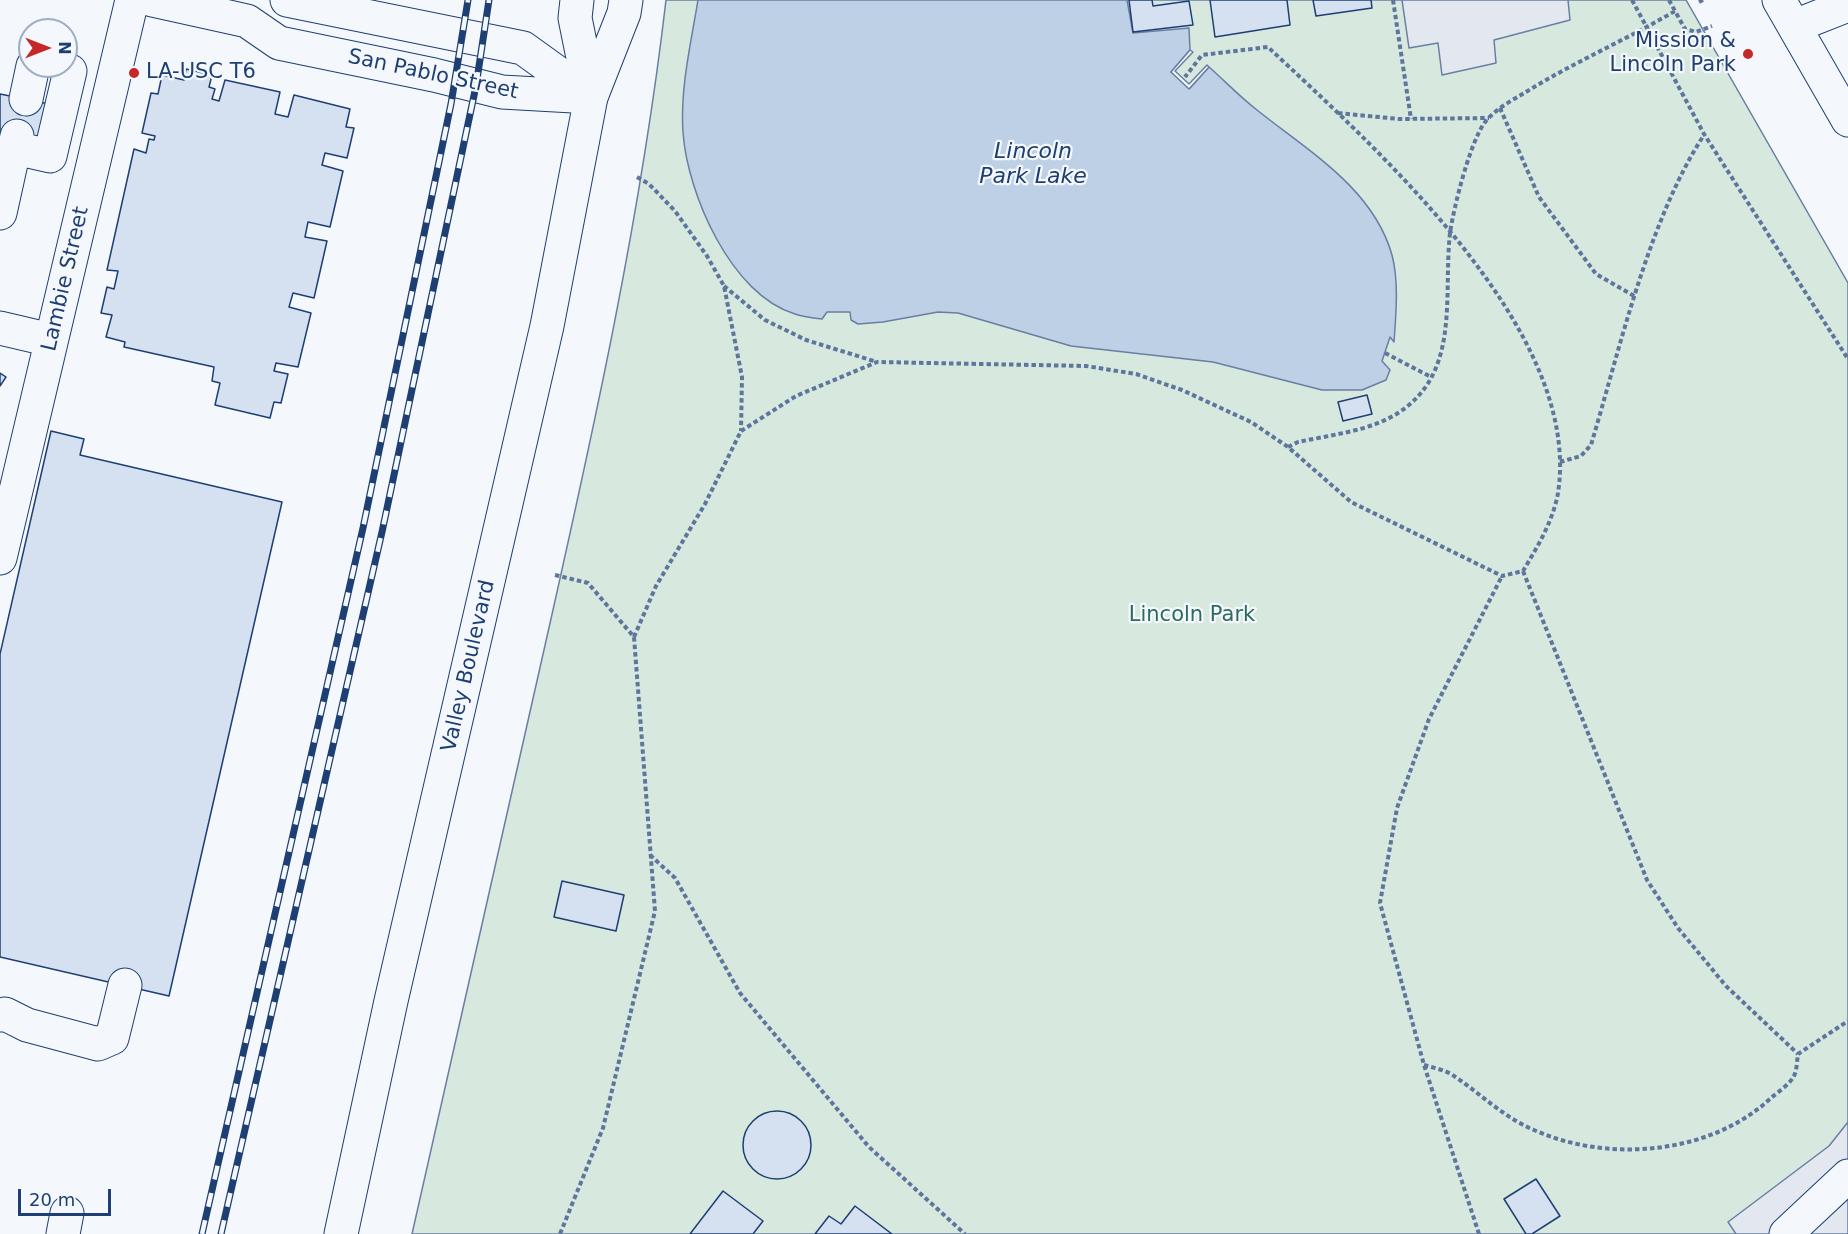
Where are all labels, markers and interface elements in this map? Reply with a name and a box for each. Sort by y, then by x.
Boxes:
north arrow [18,18,78,78]
place label: Mission & Lincoln Park [1610,29,1736,79]
text: N [55,41,74,55]
street label: San Pablo Street [346,45,520,105]
marker: Mission & Lincoln Park [1741,47,1755,61]
place label: LA-USC T6 [146,60,256,86]
marker: LA-USC T6 [127,66,141,80]
water label: Lincoln Park Lake [979,139,1087,190]
street label: Lambie Street [37,204,95,354]
street label: Valley Boulevard [437,578,501,754]
park label: Lincoln Park [1129,603,1255,629]
scale bar [21,1177,114,1215]
text: 20 m [29,1189,75,1210]

